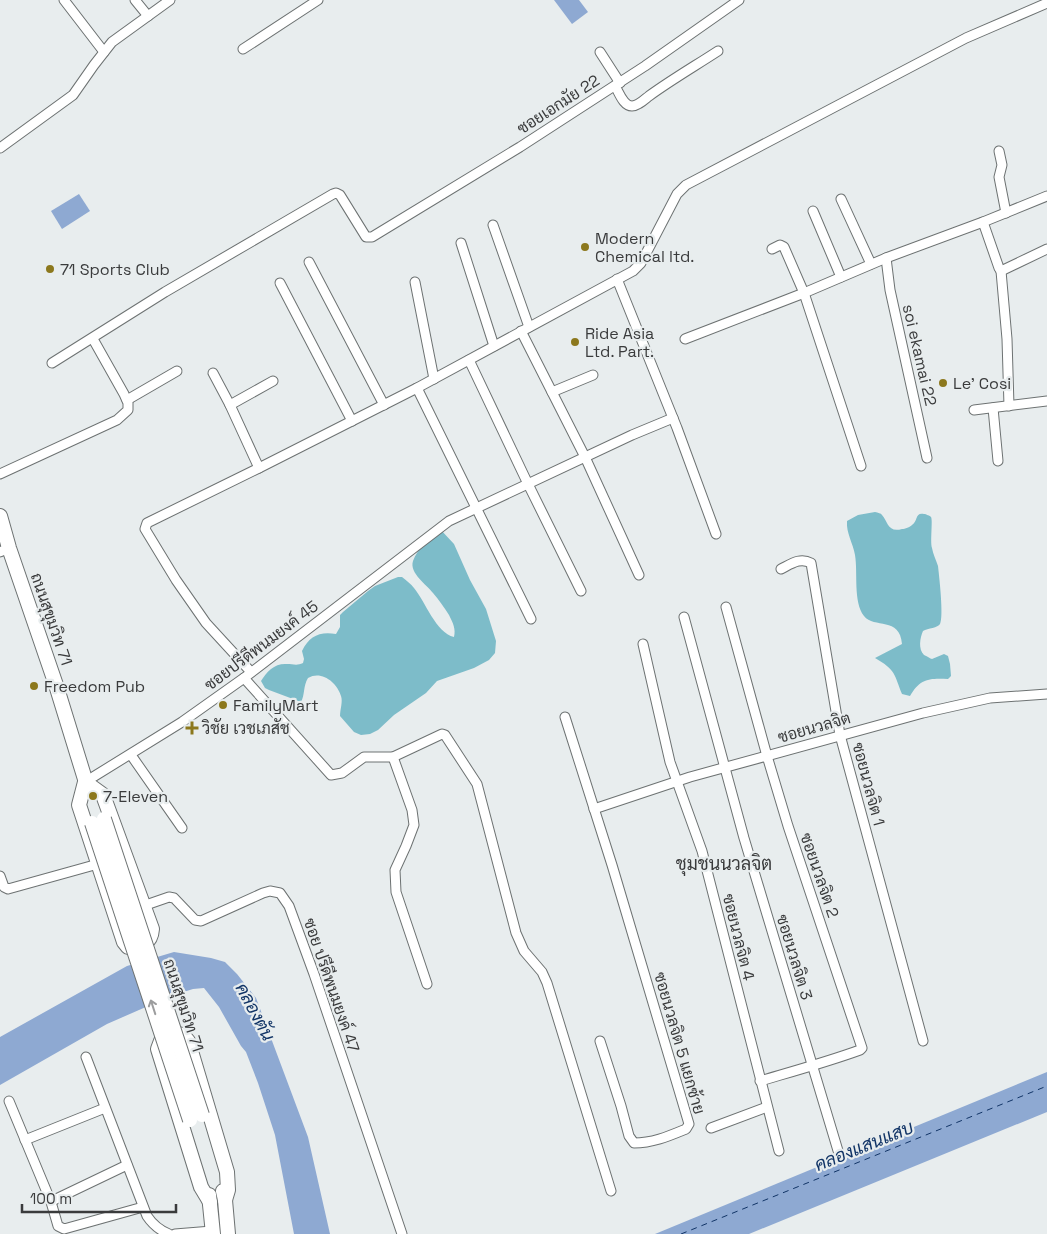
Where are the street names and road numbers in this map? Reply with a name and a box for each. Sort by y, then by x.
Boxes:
street label: ซอยเอกมัย 22 [513,70,604,139]
street label: soi ekamai 22 [898,302,941,408]
street label: ถนนสุขุมวิท 71 [25,570,77,669]
street label: ซอยปรีดีพนมยงค์ 45 [199,594,322,695]
street label: ซอยนวลจิต [775,707,853,748]
street label: ซอยนวลจิต 1 [847,740,890,828]
street label: ซอยนวลจิต 2 [795,830,844,920]
street label: ซอยนวลจิต 4 [718,892,759,983]
street label: ซอยนวลจิต 3 [772,912,817,1003]
street label: ซอย ปรีดีพนมยงค์ 47 [299,915,366,1055]
street label: ถนนสุขุมวิท 71 [158,956,208,1055]
street label: ซอยนวลจิต 5 แยกซ้าย [649,970,710,1117]

